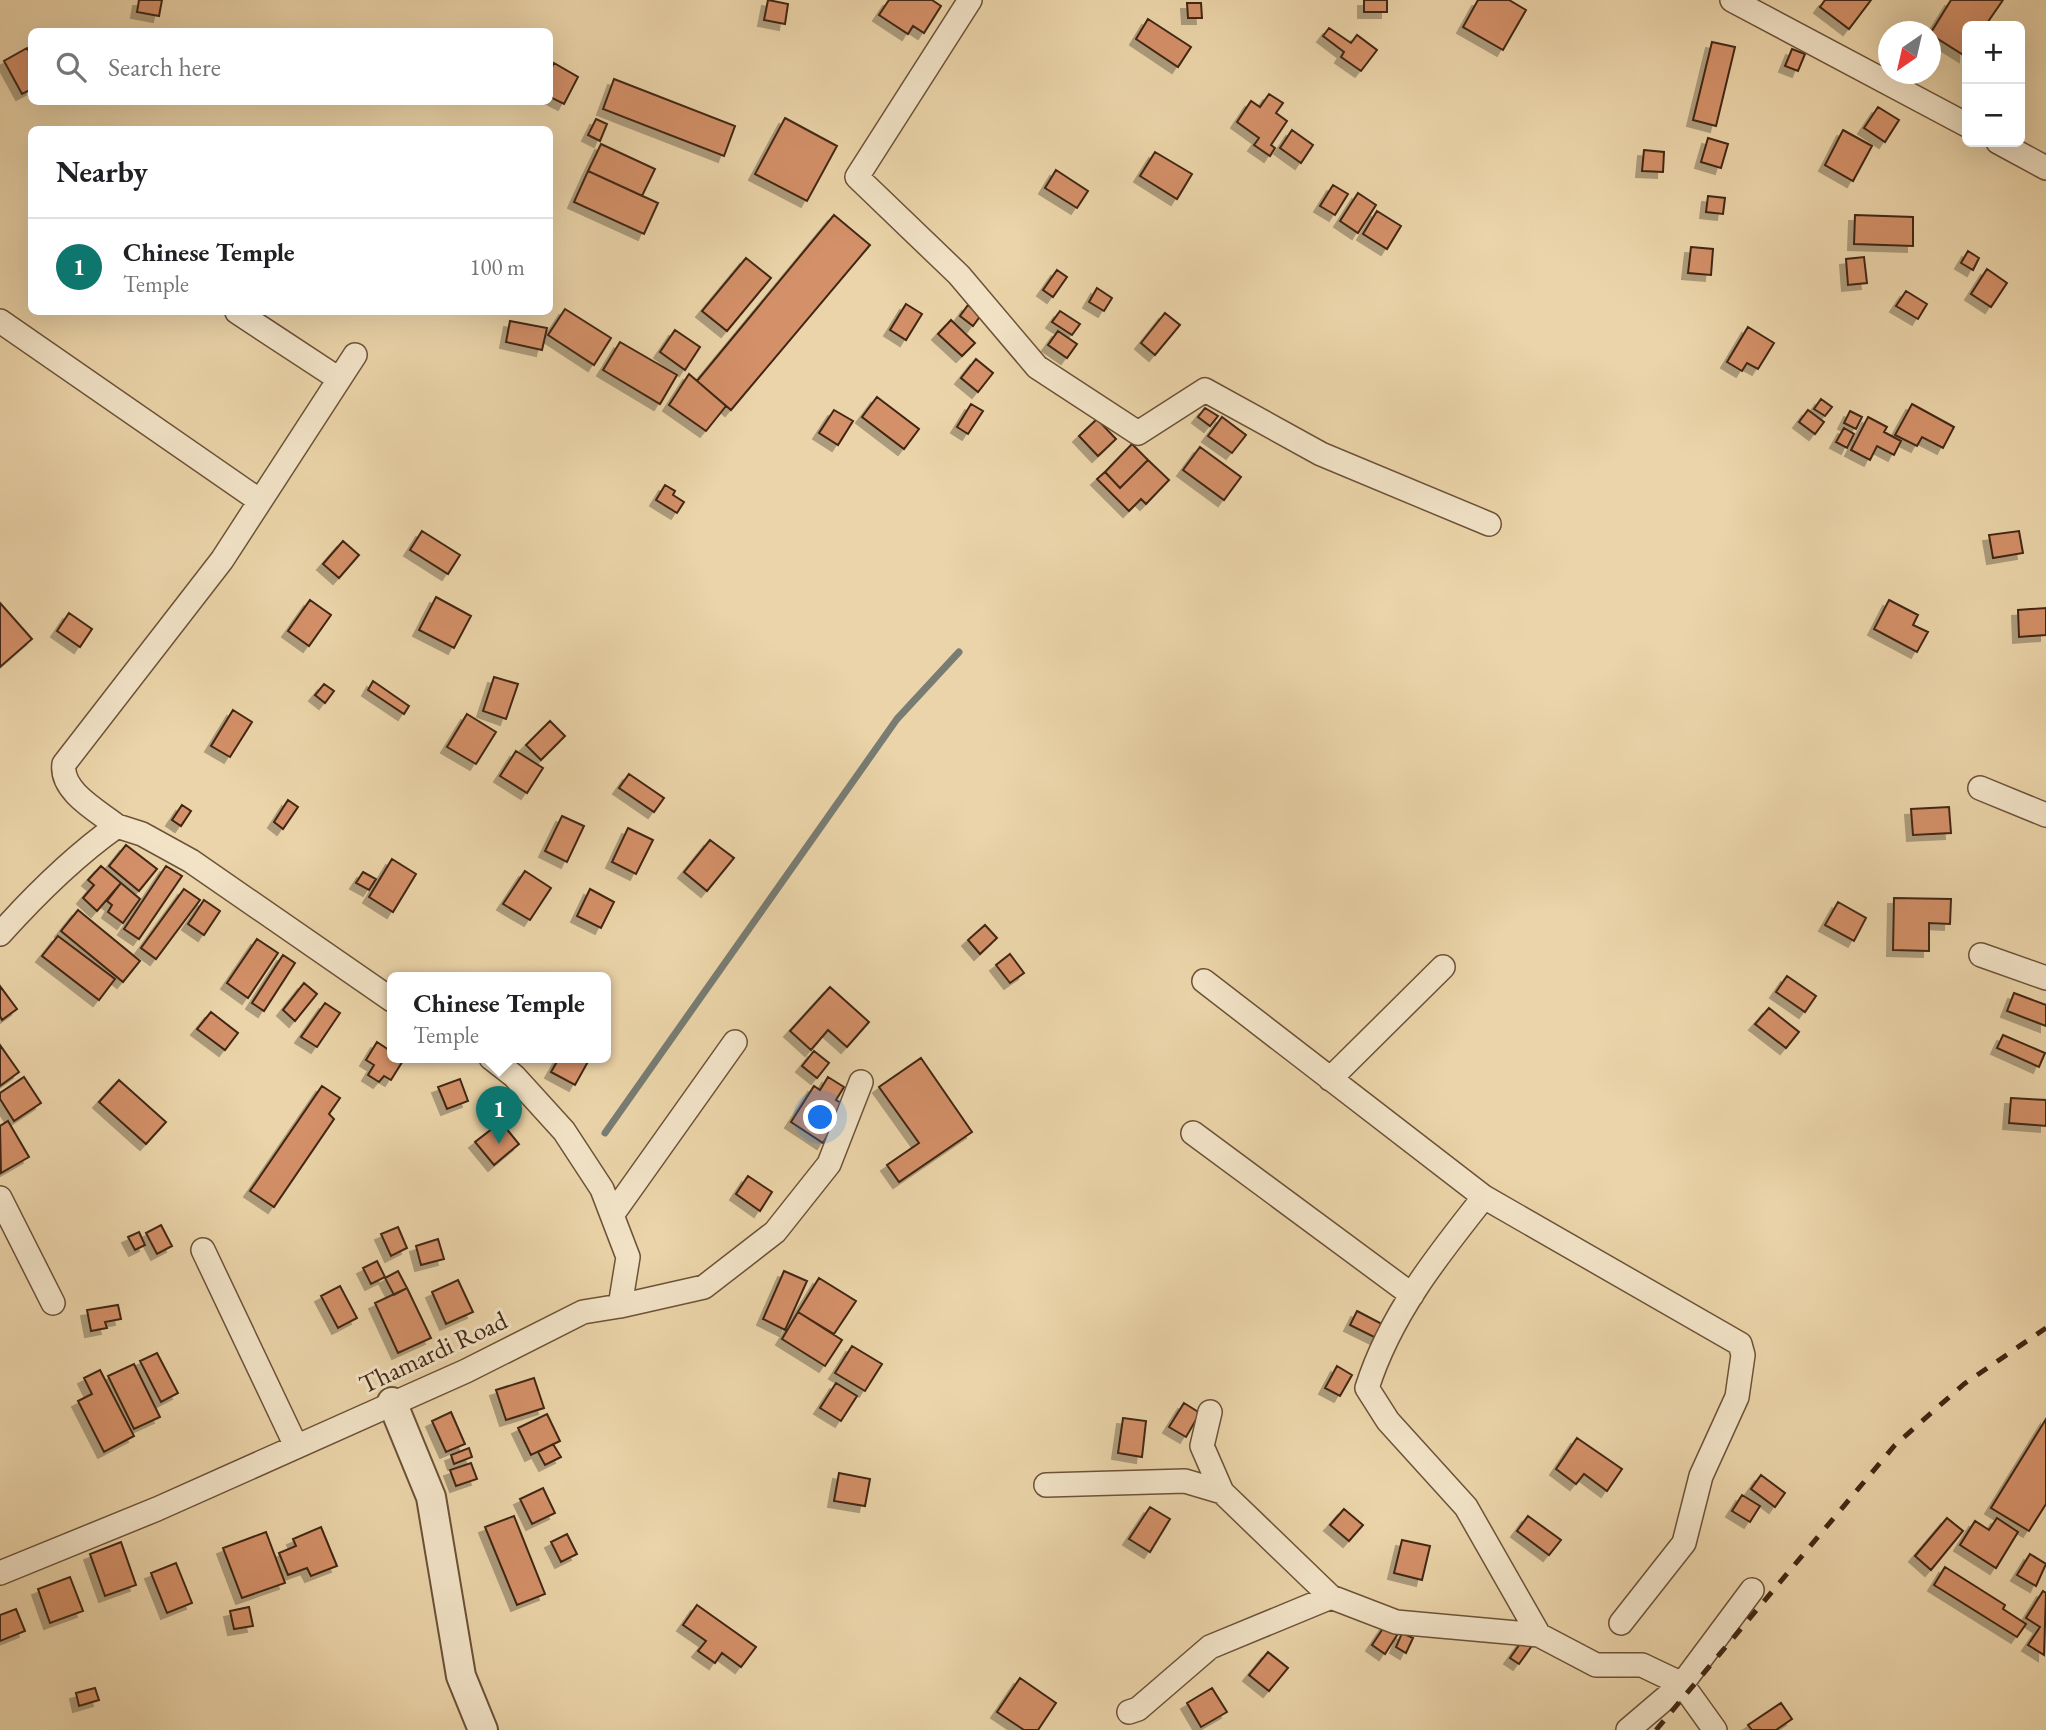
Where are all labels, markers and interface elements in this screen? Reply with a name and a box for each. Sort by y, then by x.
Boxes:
north arrow [1878,21,1941,84]
map controls [1962,21,2025,147]
button: + [1962,21,2025,84]
search box [28,28,553,105]
icon: search [52,48,90,86]
text: Search here [108,50,221,84]
button: − [1962,84,2025,147]
text: Nearby [56,152,148,191]
text: Chinese Temple [123,235,295,269]
text: 1 [73,252,85,282]
text: 100 m [469,252,525,282]
text: Temple [123,269,189,299]
popup [387,972,611,1063]
text: Chinese Temple [413,986,585,1020]
text: Temple [413,1020,479,1050]
pin: 1 [476,1086,522,1144]
your location [803,1100,837,1134]
street label: Thamardi Road [353,1303,513,1401]

